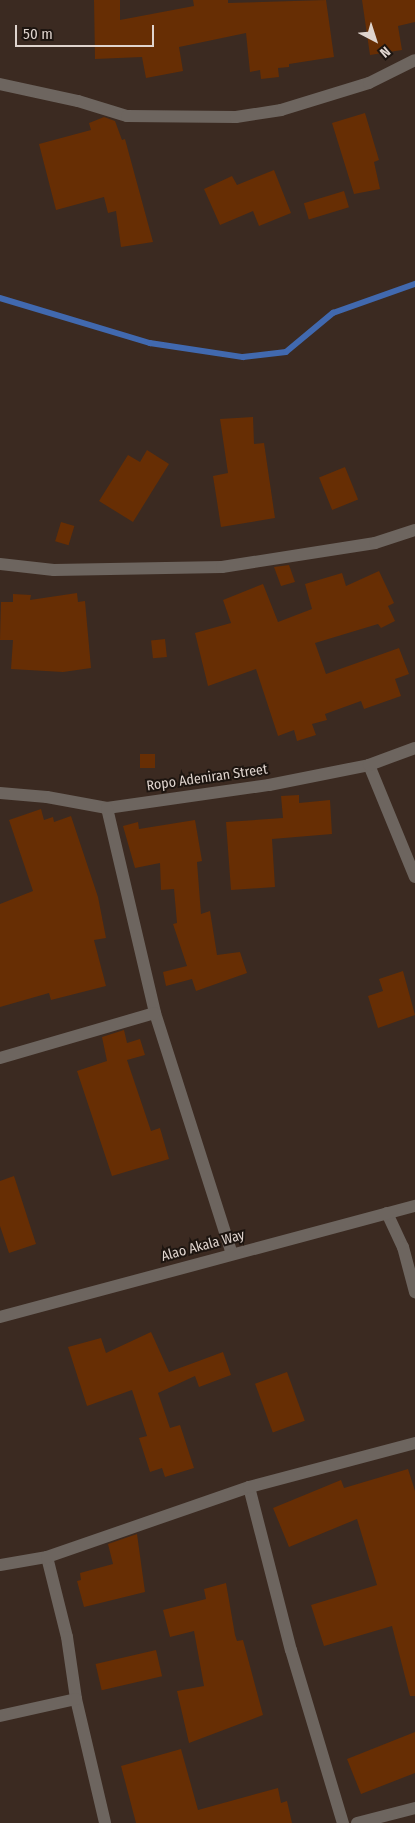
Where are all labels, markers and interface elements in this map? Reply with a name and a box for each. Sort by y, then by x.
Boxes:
scale bar [18,15,156,47]
north arrow [350,15,400,65]
text: 50 m [23,25,53,43]
text: N [376,43,394,61]
street label: Ropo Adeniran Street [145,761,269,795]
street label: Alao Akala Way [159,1227,247,1265]

